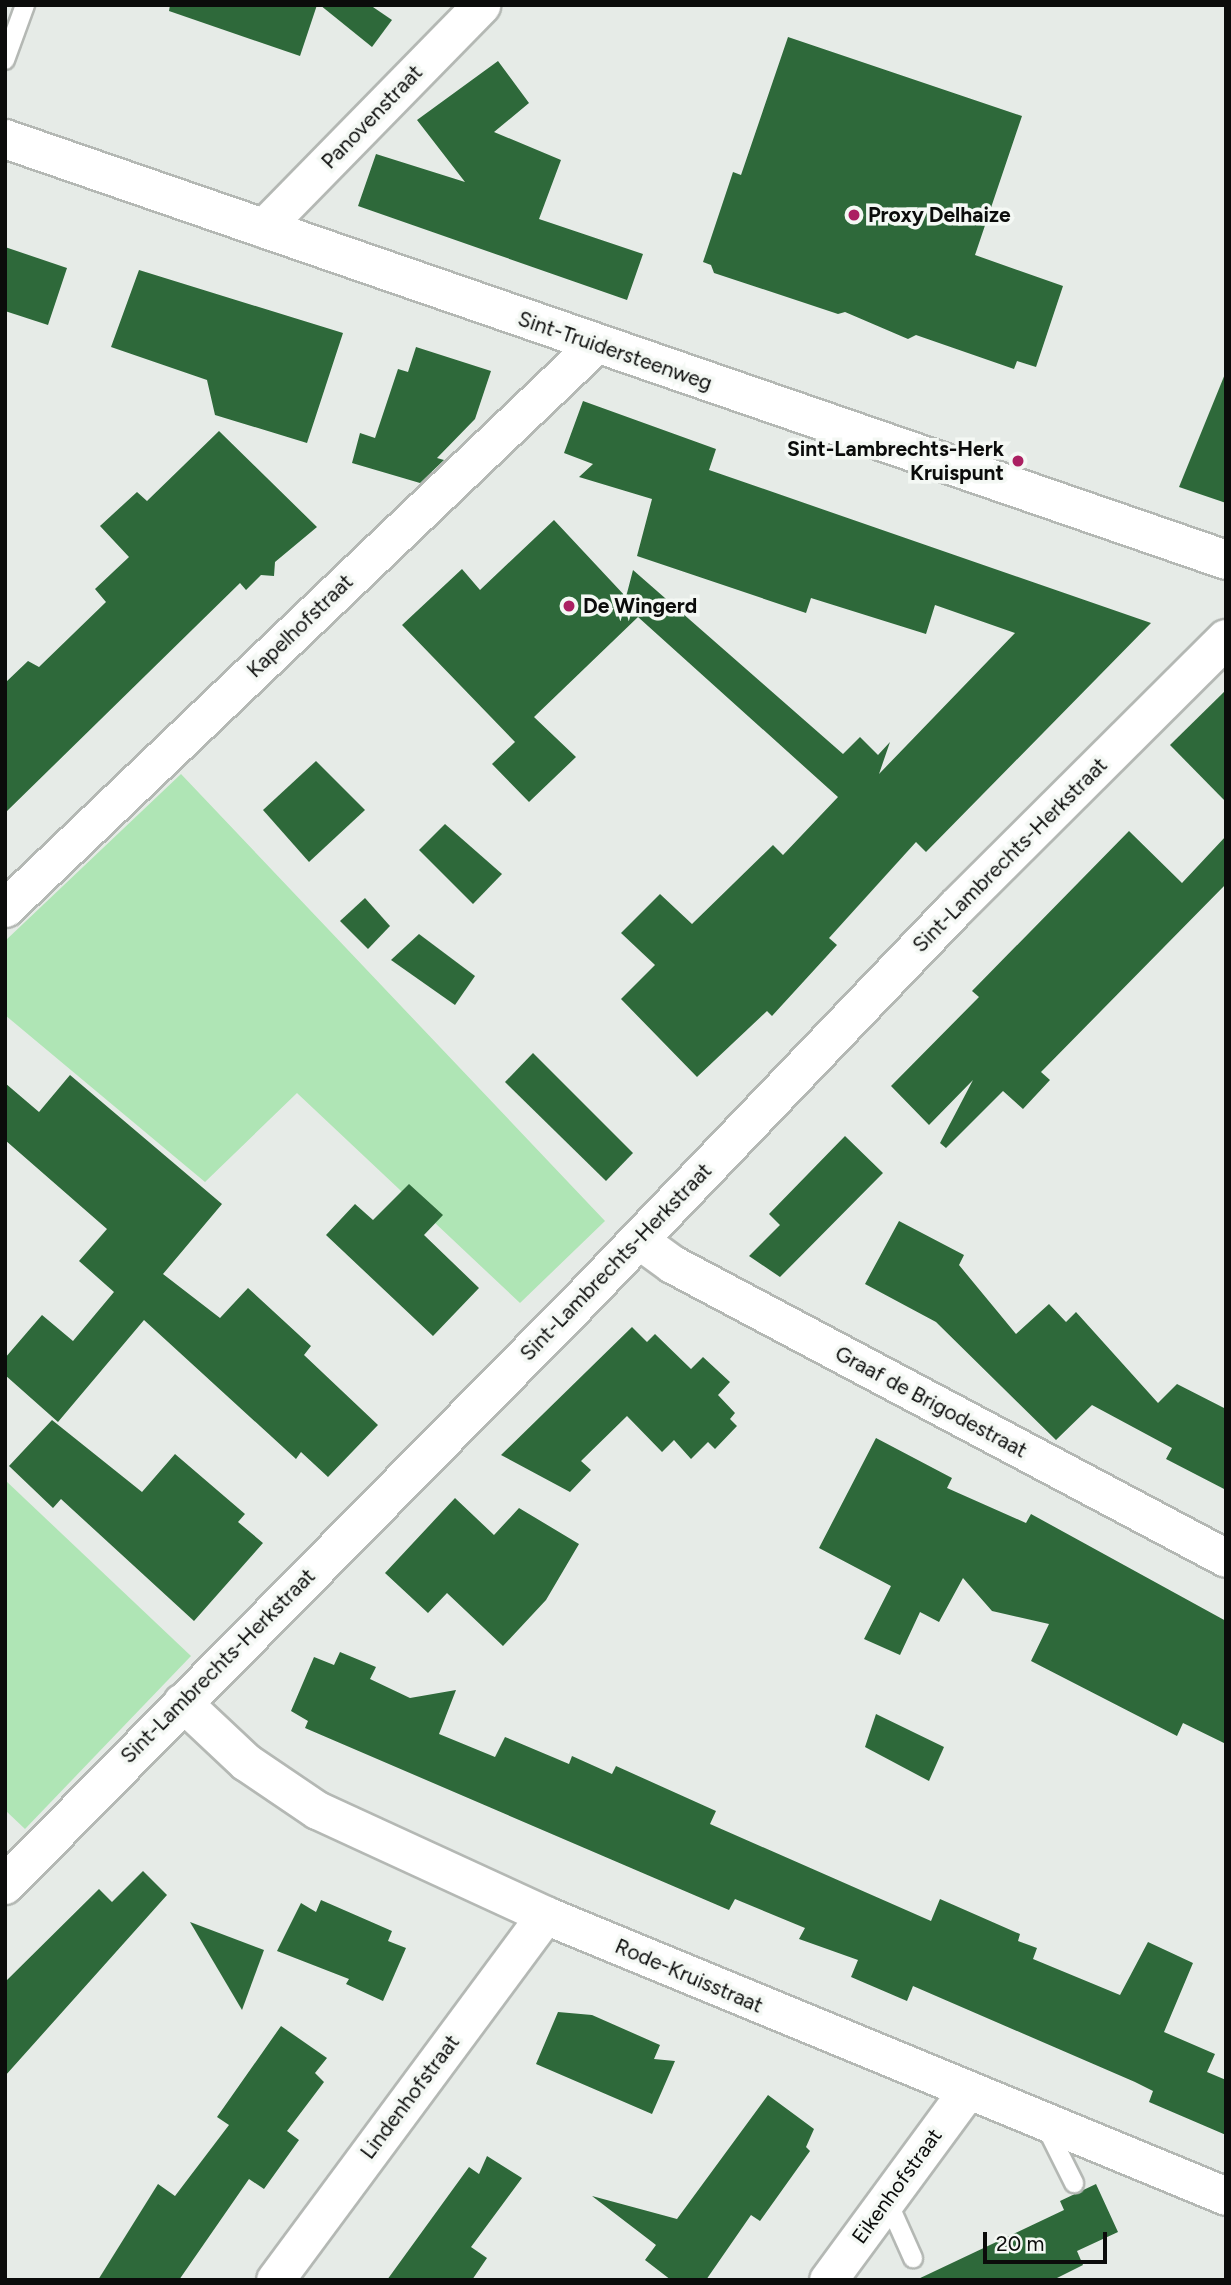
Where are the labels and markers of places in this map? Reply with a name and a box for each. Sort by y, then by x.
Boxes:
place label: Proxy Delhaize [868,202,1011,228]
marker: Proxy Delhaize [846,207,862,223]
place label: Sint-Lambrechts-Herk Kruispunt [787,436,1004,486]
marker: Sint-Lambrechts-Herk Kruispunt [1010,453,1026,469]
place label: De Wingerd [583,593,697,619]
marker: De Wingerd [561,598,577,614]

